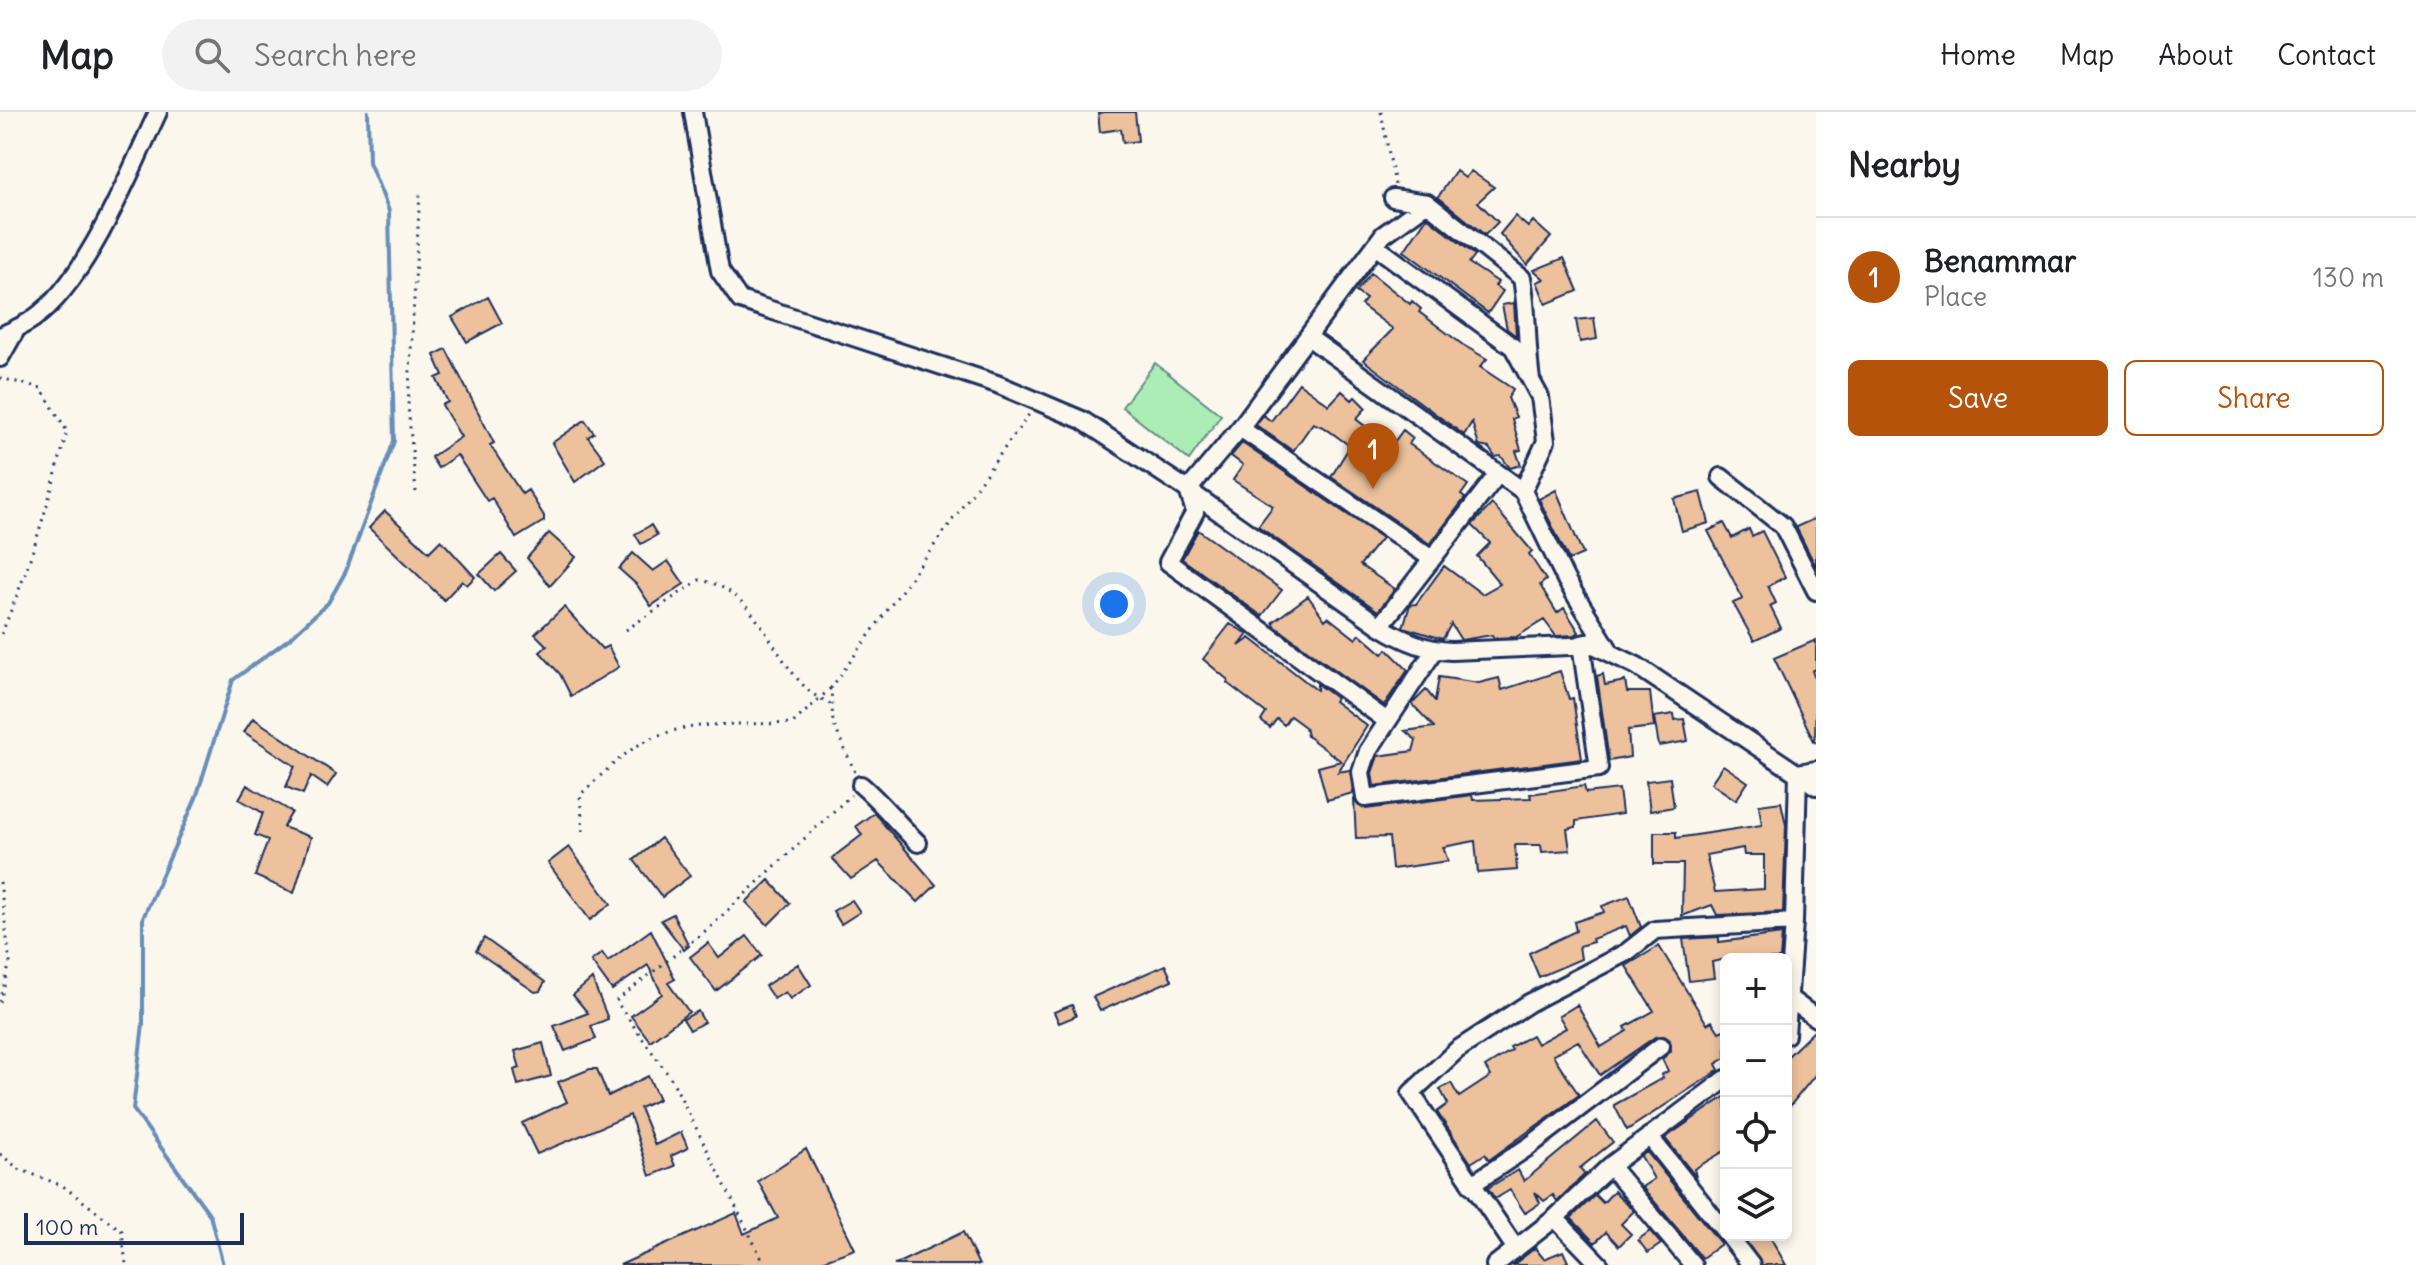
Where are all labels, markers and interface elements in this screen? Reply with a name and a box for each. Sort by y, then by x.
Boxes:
search box [162,19,722,91]
text: Map [40,32,114,79]
icon: search [190,33,234,77]
text: Search here [254,36,417,74]
text: Home [1940,37,2016,73]
text: Map [2060,37,2114,73]
text: About [2158,37,2233,73]
text: Contact [2277,37,2376,73]
text: Nearby [1848,143,1961,186]
text: Benammar [1924,242,2076,280]
text: 1 [1869,261,1879,294]
text: 130 m [2313,261,2384,294]
text: Place [1924,280,1987,313]
button: Save [1848,360,2108,436]
button: Share [2124,360,2384,436]
pin: 1 [1347,423,1399,489]
your location [1094,584,1134,624]
map controls [1720,953,1792,1241]
button: + [1720,953,1792,1025]
button: − [1720,1025,1792,1097]
button: locate [1720,1097,1792,1169]
button: layers [1720,1169,1792,1241]
scale bar [24,1209,244,1245]
text: 100 m [36,1213,98,1241]

